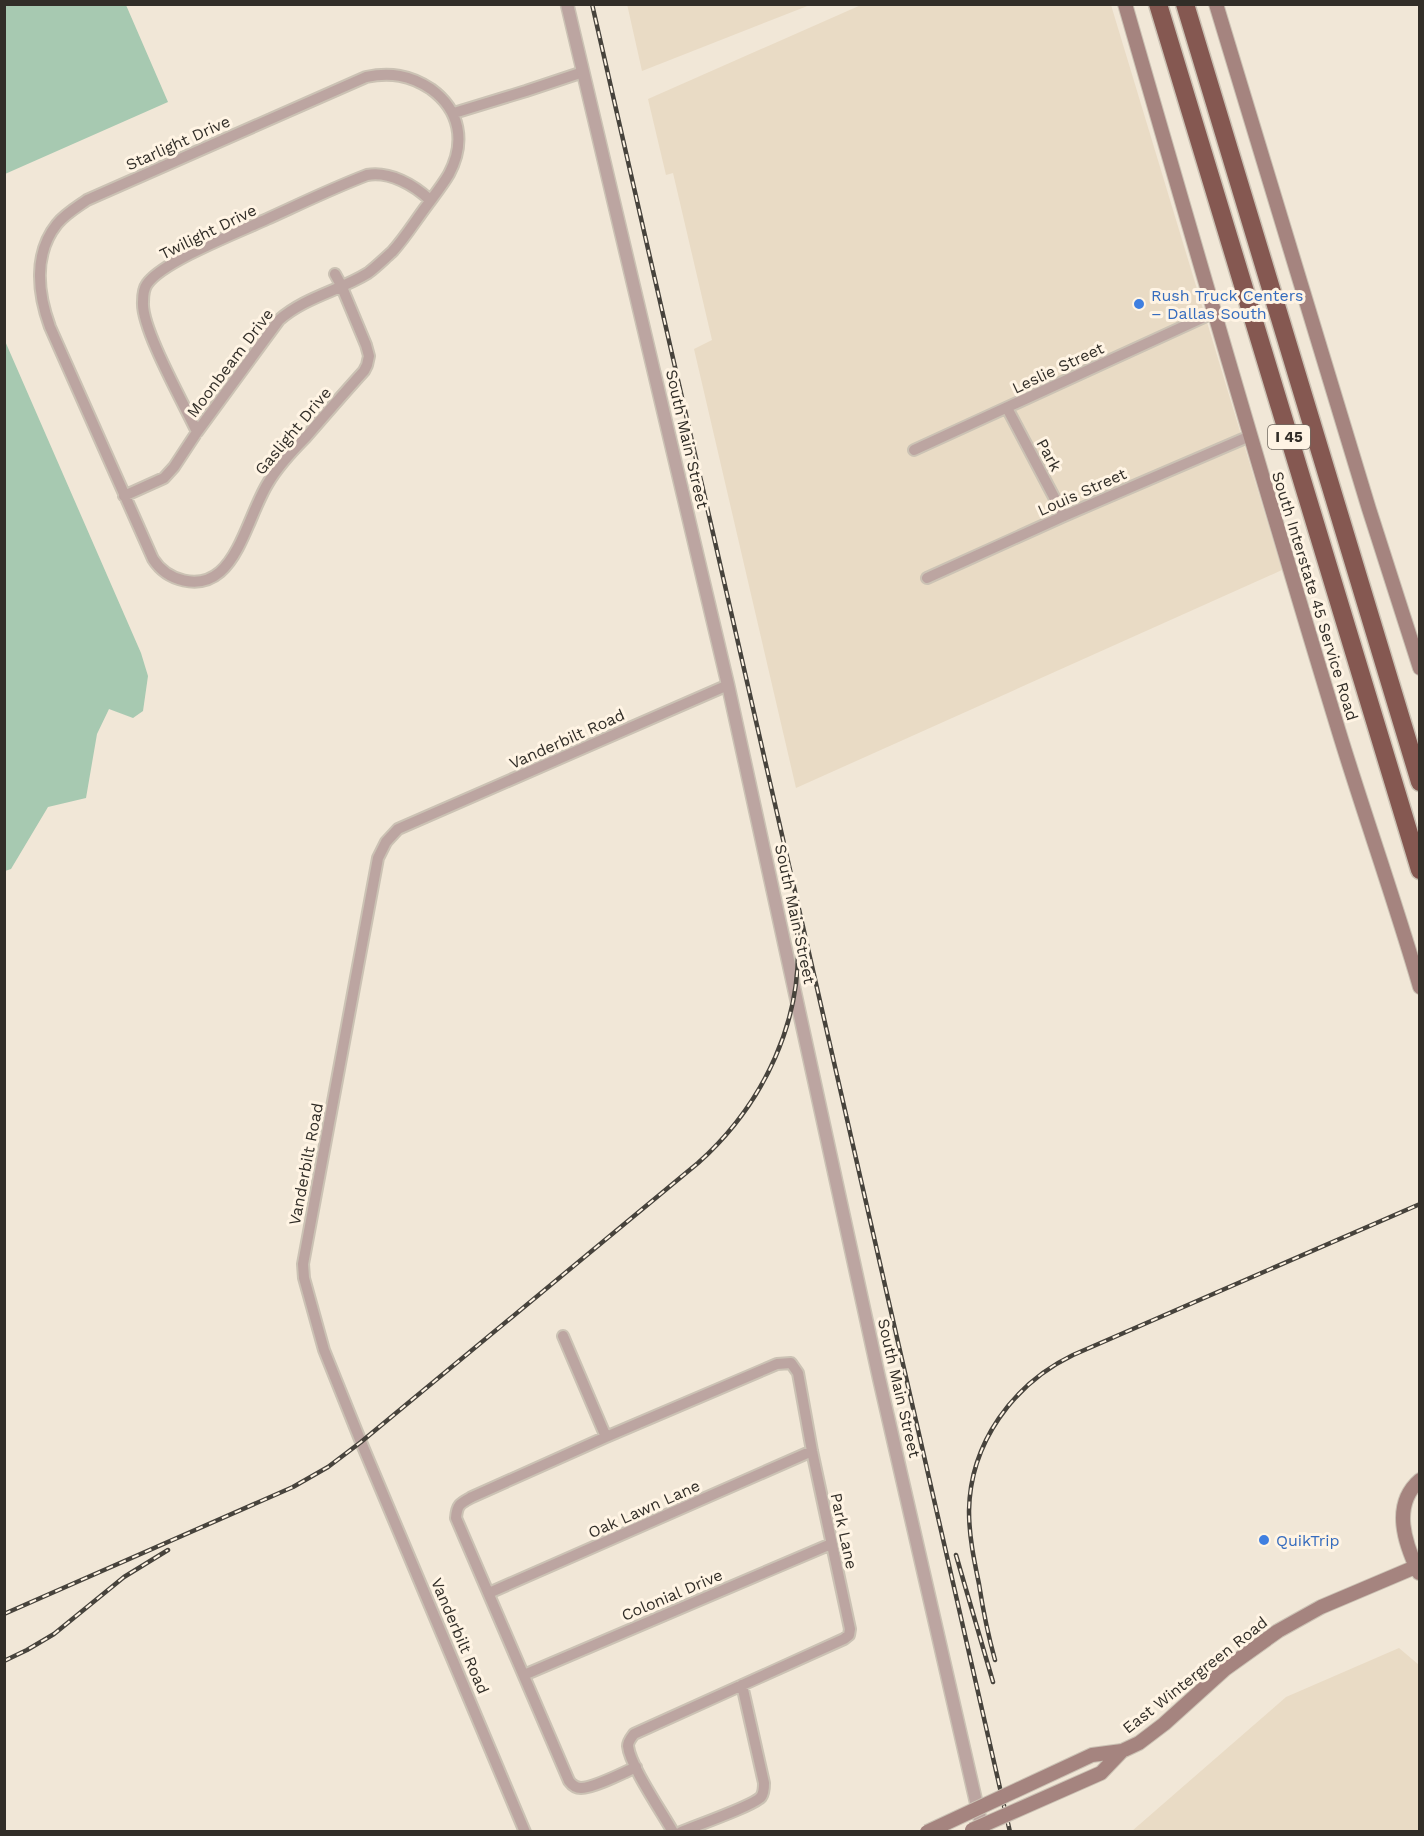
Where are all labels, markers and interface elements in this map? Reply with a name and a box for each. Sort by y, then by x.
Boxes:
street label: Starlight Drive [123,112,233,174]
street label: Twilight Drive [156,200,260,264]
place label: Rush Truck Centers – Dallas South [1151,286,1303,323]
marker: Rush Truck Centers – Dallas South [1132,297,1146,311]
street label: Moonbeam Drive [183,305,277,421]
street label: Leslie Street [1009,338,1107,398]
street label: South Main Street [662,368,712,511]
street label: Gaslight Drive [251,383,335,479]
road number: I 45 [1268,425,1310,449]
street label: Park [1033,435,1065,475]
street label: Louis Street [1035,464,1130,520]
street label: South Interstate 45 Service Road [1268,469,1362,723]
street label: Vanderbilt Road [506,705,628,773]
street label: South Main Street [771,842,819,986]
street label: Vanderbilt Road [285,1101,327,1227]
street label: South Main Street [874,1317,924,1460]
street label: Oak Lawn Lane [585,1476,703,1542]
street label: Park Lane [827,1491,861,1571]
place label: QuikTrip [1276,1531,1340,1550]
marker: QuikTrip [1257,1533,1271,1547]
street label: Colonial Drive [619,1565,725,1625]
street label: Vanderbilt Road [427,1575,493,1697]
street label: East Wintergreen Road [1119,1613,1271,1737]

